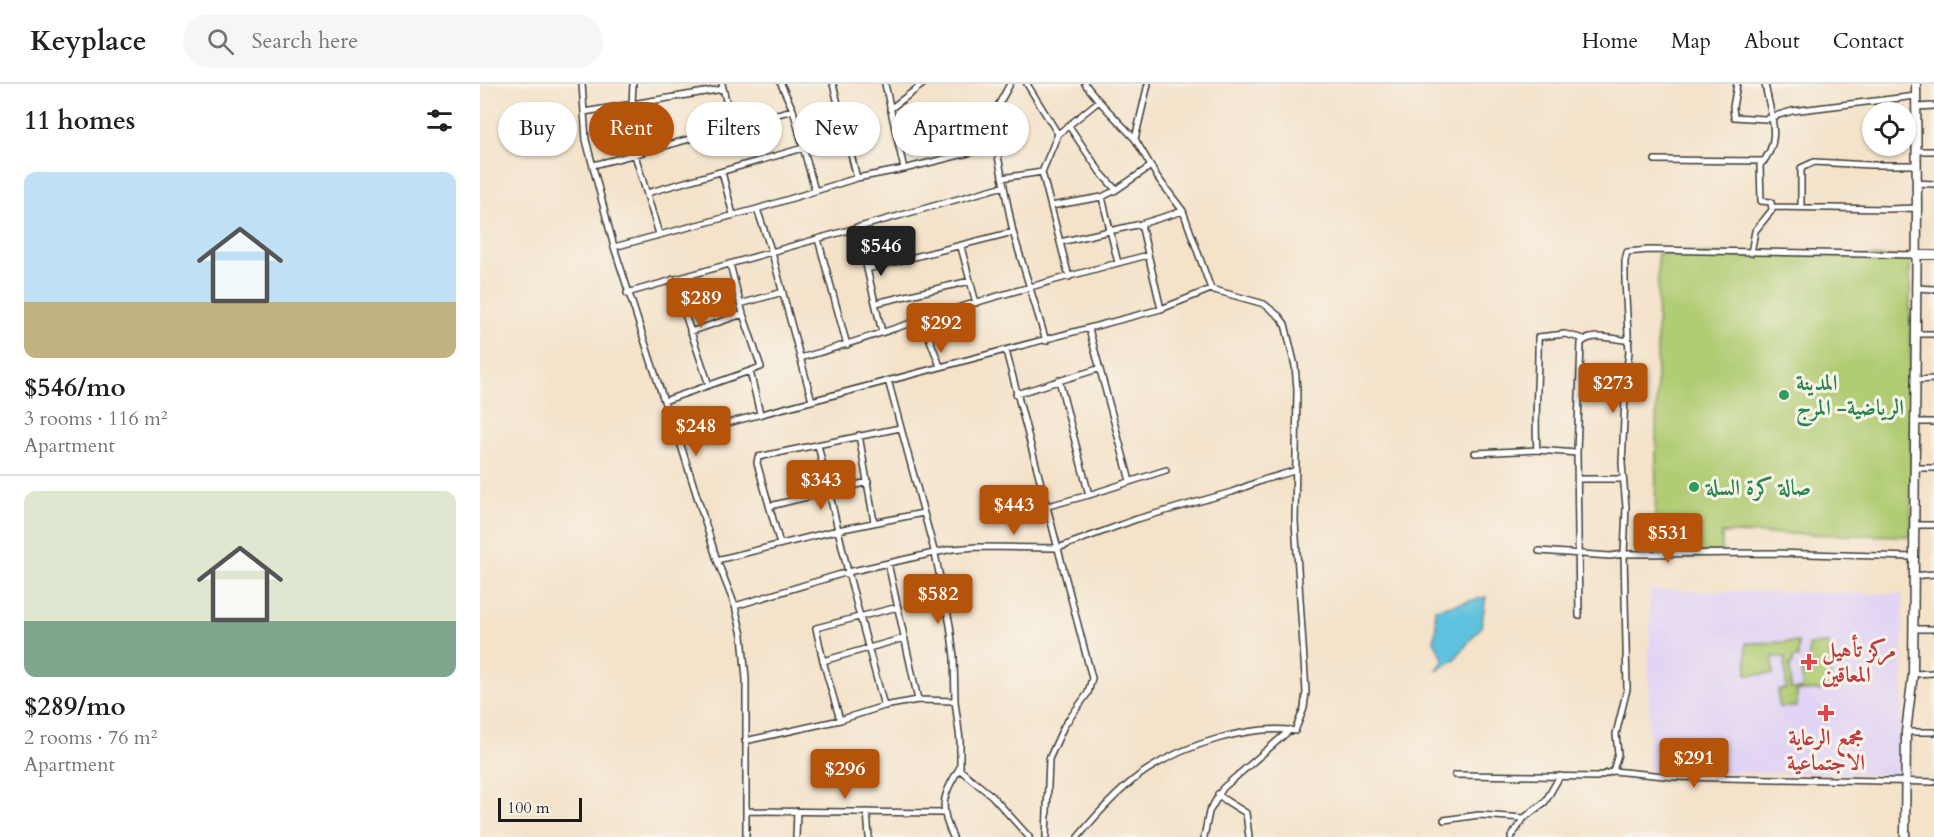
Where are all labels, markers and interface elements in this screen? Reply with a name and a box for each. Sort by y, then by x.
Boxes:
search box [183,14,603,68]
text: Keyplace [30,22,147,60]
icon: search [204,25,237,58]
text: Search here [252,26,358,56]
text: Home [1582,27,1638,56]
text: Map [1671,27,1711,56]
text: About [1744,27,1800,56]
text: Contact [1833,27,1904,56]
chip: Buy [498,102,577,156]
chip: Rent [589,102,674,156]
chip: Filters [686,102,782,156]
chip: New [794,102,880,156]
chip: Apartment [892,102,1029,156]
map controls [1862,102,1916,156]
button: locate [1862,102,1916,156]
text: 11 homes [24,103,135,138]
icon: filters [423,104,456,137]
icon: home [186,211,294,319]
pin: $546 [845,226,917,277]
text: $546 [861,232,901,259]
pin: $289 [665,278,737,329]
text: $289 [681,284,721,311]
pin: $292 [905,303,977,354]
text: $292 [921,309,961,336]
pin: $273 [1577,363,1649,414]
place label: المدينة الرياضية- المرج [1796,368,1904,427]
text: $273 [1593,369,1633,396]
text: $546/mo [24,370,126,405]
marker: المدينة الرياضية- المرج [1777,388,1791,402]
text: 3 rooms · 116 m² [24,405,168,432]
pin: $248 [660,406,732,457]
text: $248 [676,412,716,439]
text: Apartment [24,432,115,459]
pin: $343 [785,460,857,511]
text: $343 [801,466,841,493]
place label: صالة كرة السلة [1704,473,1811,503]
marker: صالة كرة السلة [1687,480,1701,494]
pin: $443 [978,485,1050,536]
text: $443 [994,491,1034,518]
pin: $531 [1632,513,1704,564]
text: $531 [1648,519,1688,546]
icon: home [186,530,294,638]
pin: $582 [902,574,974,625]
text: $582 [918,580,958,607]
place label: مركز تأهيل المعاقين [1822,634,1896,690]
marker: مركز تأهيل المعاقين [1800,653,1818,671]
text: $289/mo [24,689,126,724]
marker: مجمع الرعاية الاجتماعية [1817,704,1835,722]
place label: مجمع الرعاية الاجتماعية [1787,723,1865,778]
text: 2 rooms · 76 m² [24,724,157,751]
pin: $291 [1658,738,1730,789]
text: $291 [1674,744,1714,771]
pin: $296 [809,749,881,800]
text: Apartment [24,751,115,778]
text: $296 [825,755,865,782]
scale bar [498,795,582,822]
text: 100 m [507,797,549,819]

